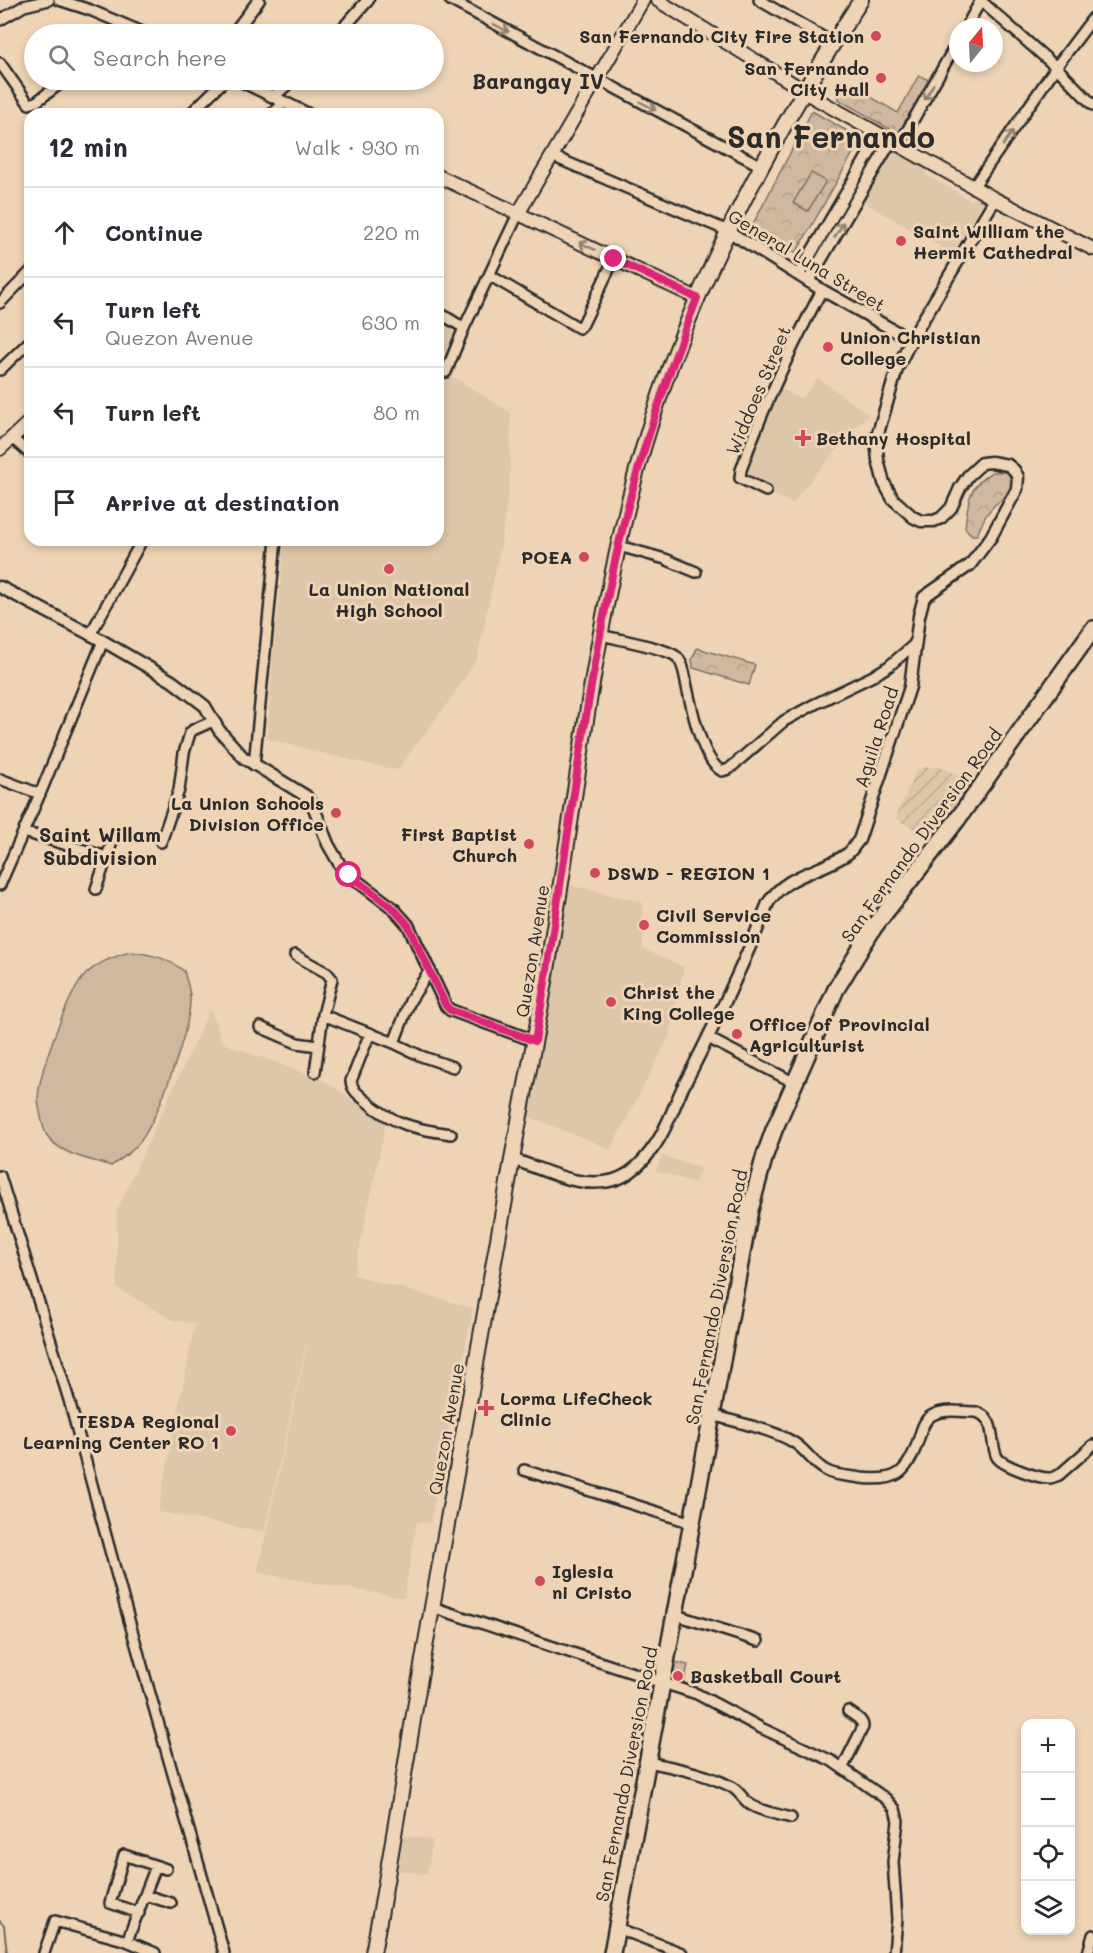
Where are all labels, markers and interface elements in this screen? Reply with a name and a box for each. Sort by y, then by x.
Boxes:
north arrow [949,18,1003,72]
one-way arrow [492,23,510,34]
search box [24,24,444,90]
place label: San Fernando City Fire Station [579,24,864,48]
marker: San Fernando City Fire Station [869,29,883,43]
icon: search [45,41,78,74]
text: Search here [93,43,227,72]
place label: San Fernando City Hall [744,56,869,101]
district label: Barangay IV [472,67,604,95]
marker: San Fernando City Hall [874,71,888,85]
one-way arrow [923,83,935,100]
one-way arrow [639,100,656,112]
district label: San Fernando [727,116,935,156]
text: 12 min [48,130,128,164]
one-way arrow [1002,130,1014,147]
text: Walk · 930 m [295,134,420,160]
street label: General Luna Street [724,203,890,317]
icon: ahead [48,216,81,249]
text: Continue [105,218,203,247]
text: 220 m [363,219,420,245]
place label: Saint William the Hermit Cathedral [913,219,1073,264]
one-way arrow [833,222,845,239]
marker: Saint William the Hermit Cathedral [894,234,908,248]
one-way arrow [579,240,597,252]
route end [600,245,626,271]
text: Turn left [105,295,201,324]
icon: left [48,306,81,339]
text: 630 m [362,309,420,335]
street label: Widdoes Street [720,322,796,458]
text: Quezon Avenue [105,324,254,350]
place label: Union Christian College [840,325,981,370]
marker: Union Christian College [821,340,835,354]
icon: left [48,396,81,429]
text: Turn left [105,398,201,427]
text: 80 m [373,399,420,425]
place label: Bethany Hospital [816,426,971,450]
marker: Bethany Hospital [794,429,812,447]
icon: arrive [48,486,81,519]
text: Arrive at destination [105,488,340,517]
place label: POEA [521,545,572,569]
marker: POEA [577,550,591,564]
marker: La Union National High School [382,562,396,576]
place label: La Union National High School [309,577,469,622]
street label: Aguila Road [848,684,904,790]
street label: San Fernando Diversion Road [835,723,1007,947]
place label: La Union Schools Division Office [171,791,324,836]
marker: La Union Schools Division Office [329,806,343,820]
district label: Saint Willam Subdivision [39,821,161,870]
place label: First Baptist Church [401,822,517,867]
marker: First Baptist Church [522,837,536,851]
route start [335,861,361,887]
place label: DSWD - REGION 1 [607,861,770,885]
marker: DSWD - REGION 1 [588,866,602,880]
street label: Quezon Avenue [510,883,554,1019]
place label: Civil Service Commission [656,903,772,948]
marker: Civil Service Commission [637,918,651,932]
place label: Christ the King College [623,980,735,1025]
marker: Christ the King College [604,995,618,1009]
place label: Office of Provincial Agriculturist [749,1012,930,1057]
marker: Office of Provincial Agriculturist [730,1027,744,1041]
street label: San Fernando Diversion Road [679,1167,753,1427]
street label: Quezon Avenue [423,1361,469,1497]
place label: Lorma LifeCheck Clinic [500,1386,653,1431]
marker: Lorma LifeCheck Clinic [477,1399,495,1417]
place label: TESDA Regional Learning Center RO 1 [23,1409,219,1454]
marker: TESDA Regional Learning Center RO 1 [224,1424,238,1438]
place label: Iglesia ni Cristo [552,1559,632,1604]
marker: Iglesia ni Cristo [533,1574,547,1588]
street label: San Fernando Diversion Road [589,1644,663,1904]
place label: Basketball Court [690,1664,841,1688]
marker: Basketball Court [671,1669,685,1683]
map controls [1021,1719,1075,1935]
button: + [1021,1719,1075,1773]
button: − [1021,1773,1075,1827]
button: locate [1021,1827,1075,1881]
button: layers [1021,1881,1075,1935]

